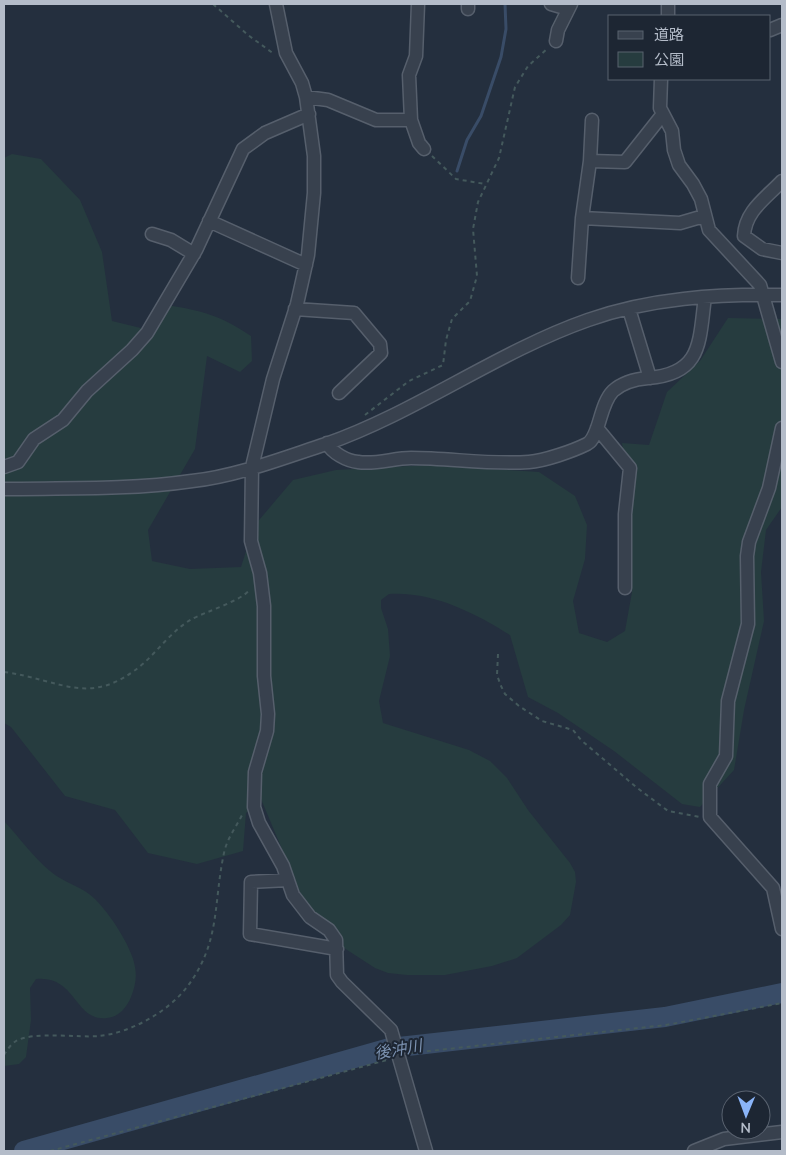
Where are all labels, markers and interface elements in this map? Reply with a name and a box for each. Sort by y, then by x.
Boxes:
legend [608,15,771,80]
text: 道路 [654,25,684,45]
text: 公園 [654,50,684,70]
water label: 後沖川 [373,1035,426,1065]
north arrow [721,1090,771,1140]
text: N [740,1118,751,1137]

